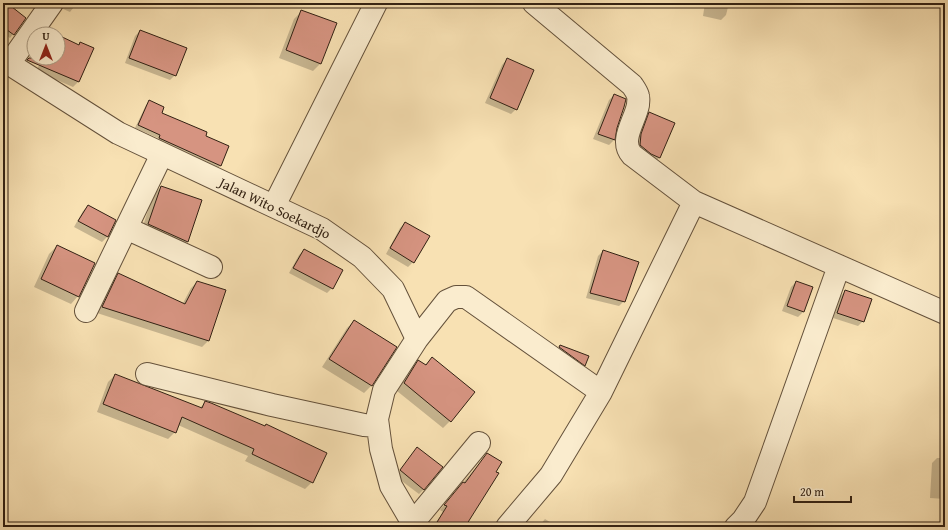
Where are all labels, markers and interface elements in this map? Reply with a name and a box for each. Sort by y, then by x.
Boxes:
north arrow [26,26,66,66]
text: U [42,28,50,44]
street label: Jalan Wito Soekardjo [214,171,334,244]
scale bar [794,478,851,504]
text: 20 m [800,483,824,500]

